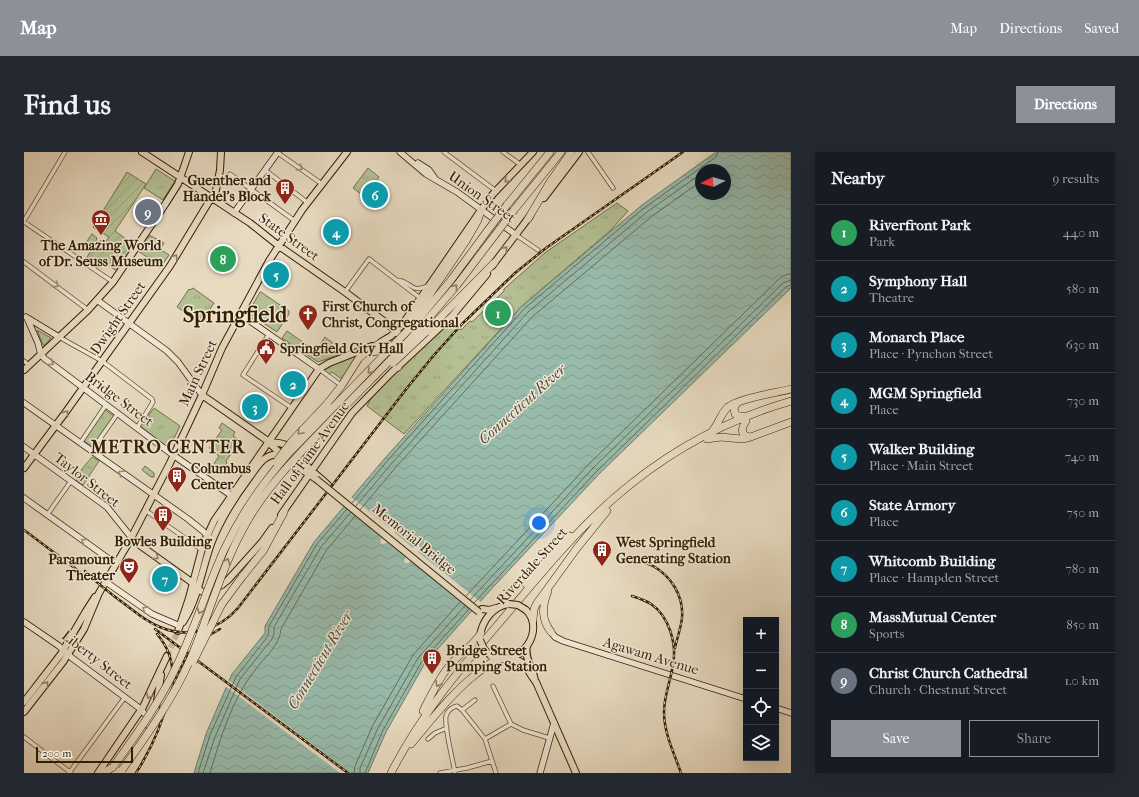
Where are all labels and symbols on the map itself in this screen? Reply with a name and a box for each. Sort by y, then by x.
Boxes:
one-way arrow [296,163,303,171]
north arrow [695,164,731,200]
street label: Union Street [445,168,519,226]
place label: Guenther and Handel's Block [183,172,272,205]
one-way arrow [504,175,511,183]
building icon: Guenther and Handel's Block [274,177,296,205]
pin: 6 [362,180,388,210]
pin: 9 [135,197,161,227]
museum icon: The Amazing World of Dr. Seuss Museum [90,208,112,236]
street label: State Street [255,209,323,265]
pin: 4 [323,217,349,247]
place label: The Amazing World of Dr. Seuss Museum [39,237,163,270]
pin: 8 [210,244,236,274]
one-way arrow [500,246,507,253]
one-way arrow [170,254,178,261]
pin: 5 [263,260,289,290]
street label: Dwight Street [87,278,149,358]
one-way arrow [51,280,58,287]
one-way arrow [451,284,458,291]
place label: First Church of Christ, Congregational [321,298,459,331]
pin: 1 [485,298,511,328]
district label: Springfield [183,302,288,328]
church icon: First Church of Christ, Congregational [297,303,319,331]
street label: Main Street [175,337,221,409]
public building icon: Springfield City Hall [255,337,277,365]
place label: Springfield City Hall [280,340,404,357]
one-way arrow [46,359,53,366]
water label: Connecticut River [475,359,570,448]
one-way arrow [367,366,375,374]
street label: Bridge Street [82,368,156,430]
pin: 2 [280,369,306,399]
pin: 3 [242,392,268,422]
street label: Hall of Fame Avenue [267,398,353,508]
one-way arrow [61,410,68,417]
one-way arrow [297,427,305,435]
district label: METRO CENTER [89,437,246,458]
street label: Taylor Street [51,449,123,511]
place label: Columbus Center [191,460,252,493]
building icon: Columbus Center [166,465,188,493]
one-way arrow [119,471,126,478]
street label: Memorial Bridge [369,500,459,578]
building icon: Bowles Building [152,504,174,532]
your location [529,513,549,533]
street label: Riverdale Street [493,524,571,608]
place label: Bowles Building [114,533,212,550]
place label: West Springfield Generating Station [615,534,732,567]
one-way arrow [82,539,89,546]
building icon: West Springfield Generating Station [591,539,613,567]
place label: Paramount Theater [48,551,116,584]
one-way arrow [152,552,159,559]
theatre icon: Paramount Theater [118,556,140,584]
one-way arrow [222,558,230,566]
pin: 7 [152,564,178,594]
one-way arrow [142,606,149,614]
water label: Connecticut River [284,606,357,712]
one-way arrow [196,607,204,614]
street label: Liberty Street [58,627,136,693]
street label: Agawam Avenue [600,633,701,679]
place label: Bridge Street Pumping Station [446,642,548,675]
building icon: Bridge Street Pumping Station [421,647,443,675]
one-way arrow [435,680,442,687]
one-way arrow [42,681,49,688]
one-way arrow [146,692,154,700]
scale bar [36,745,133,764]

